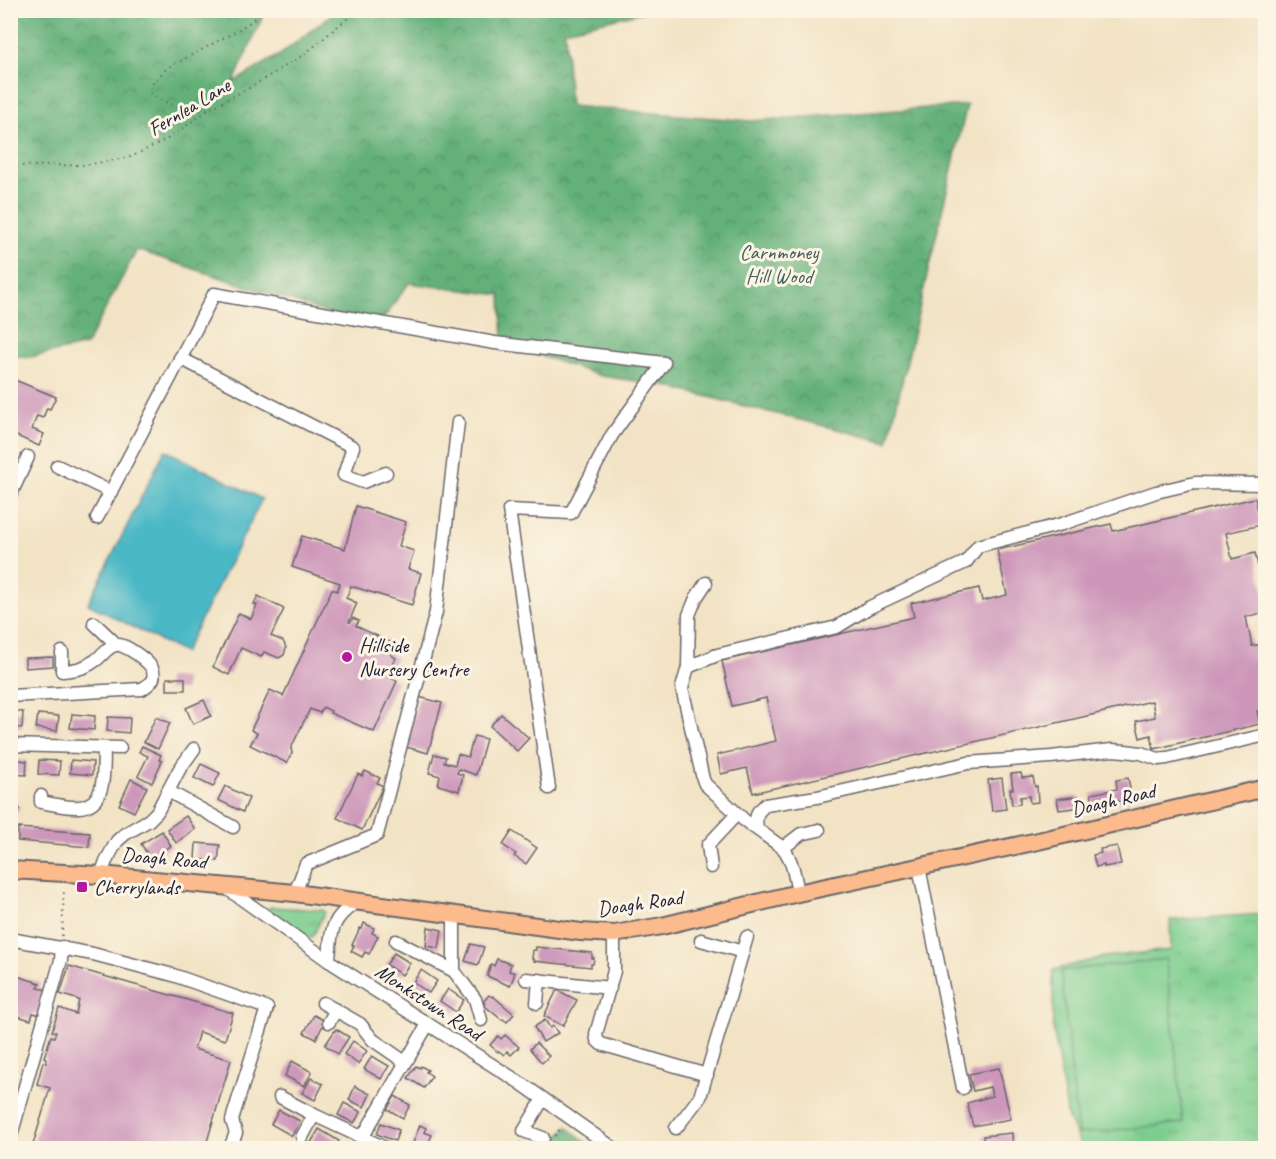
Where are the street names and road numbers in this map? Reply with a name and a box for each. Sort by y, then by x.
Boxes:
street label: Fernlea Lane [143,72,236,142]
street label: Doagh Road [1068,777,1160,822]
street label: Doagh Road [120,841,210,875]
street label: Doagh Road [596,884,687,922]
street label: Monkstown Road [371,958,491,1048]

